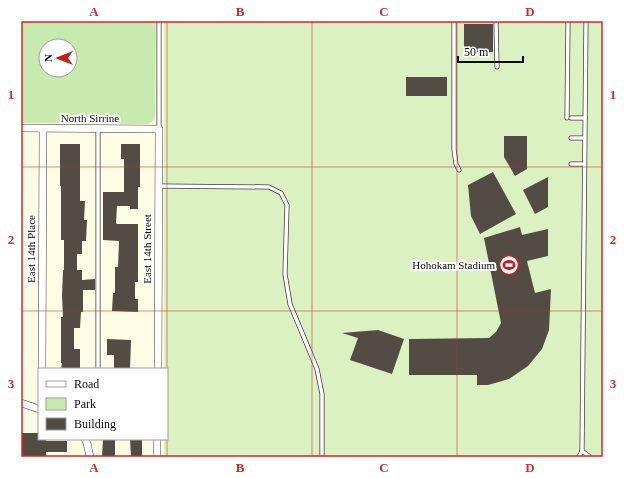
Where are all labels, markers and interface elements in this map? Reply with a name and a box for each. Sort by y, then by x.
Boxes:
text: A [89,4,99,19]
text: B [236,4,245,19]
text: C [379,4,389,19]
text: D [525,4,535,19]
north arrow [38,38,78,78]
scale bar [458,38,523,64]
text: 50 m [464,45,489,59]
text: N [42,54,54,62]
text: 1 [8,87,14,102]
text: 1 [610,87,616,102]
street label: North Sirrine [61,112,119,124]
street label: East 14th Street [141,214,153,284]
street label: East 14th Place [25,215,37,283]
text: 2 [8,232,14,247]
text: 2 [610,232,616,247]
sports icon: Hohokam Stadium [498,254,520,276]
place label: Hohokam Stadium [412,259,495,271]
legend [38,368,168,440]
text: 3 [8,376,15,391]
text: 3 [610,376,617,391]
text: Road [74,377,99,391]
text: Park [74,397,96,411]
text: Building [74,417,116,431]
text: A [89,460,99,475]
text: B [236,460,245,475]
text: C [379,460,389,475]
text: D [525,460,535,475]

